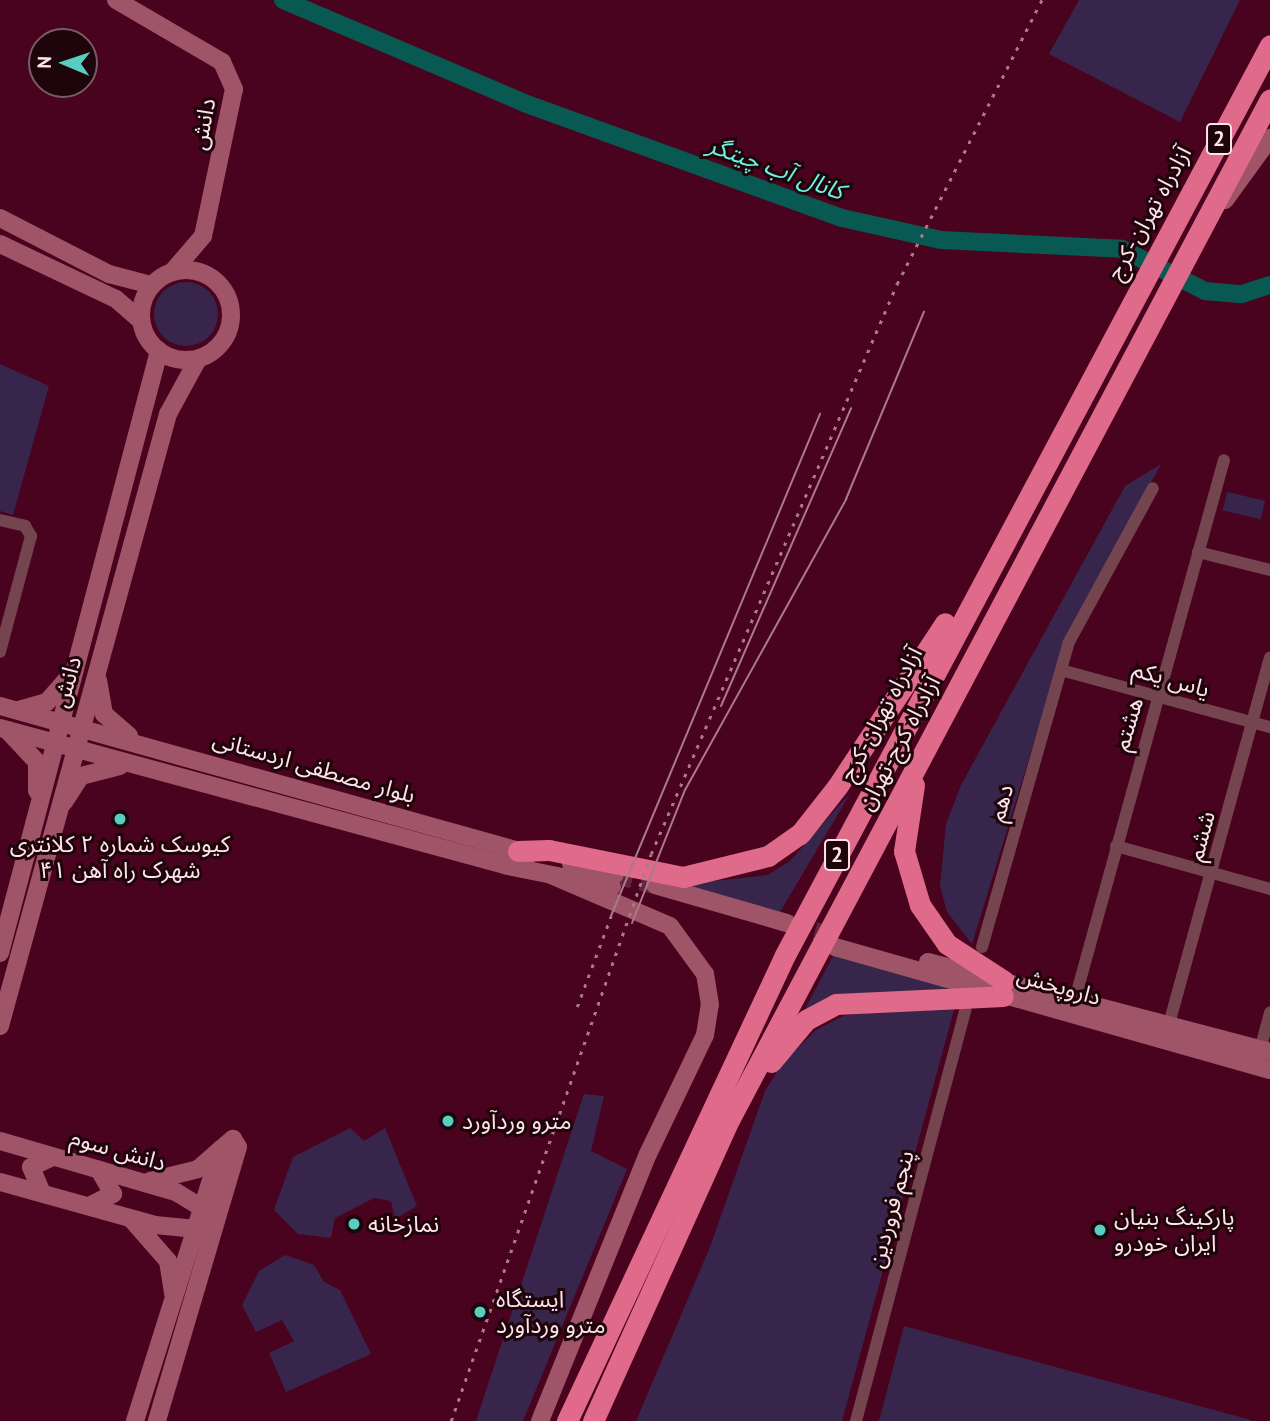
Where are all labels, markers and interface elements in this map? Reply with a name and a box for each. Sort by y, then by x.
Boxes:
north arrow [28,28,98,98]
text: N [32,56,56,69]
street label: دانش [185,96,221,152]
road number: 2 [1205,122,1233,156]
water label: کانال آب چیتگر [704,130,848,206]
street label: آزادراه تهران-کرج [1101,141,1197,285]
street label: آزادراه تهران-کرج [834,642,928,786]
street label: دانش [47,653,87,711]
street label: یاس یکم [1129,655,1213,703]
street label: آزادراه کرج-تهران [852,671,946,815]
street label: هشتم [1107,694,1149,754]
street label: بلوار مصطفی اردستانی [210,725,418,809]
street label: دهم [983,781,1019,825]
street label: ششم [1181,808,1221,864]
marker: کیوسک شماره ۲ کلانتری ۴۱ شهرک راه آهن [112,811,128,827]
place label: کیوسک شماره ۲ کلانتری ۴۱ شهرک راه آهن [10,830,230,884]
road number: 2 [823,838,851,872]
street label: داروپخش [1014,961,1104,1011]
place label: مترو وردآورد [462,1107,572,1135]
marker: مترو وردآورد [440,1113,456,1129]
street label: دانش سوم [67,1123,169,1177]
street label: پنجم فروردین [862,1147,920,1271]
place label: پارکینگ بنیان ایران خودرو [1114,1203,1235,1257]
place label: نمازخانه [368,1210,439,1238]
marker: نمازخانه [346,1216,362,1232]
marker: پارکینگ بنیان ایران خودرو [1092,1222,1108,1238]
place label: ایستگاه مترو وردآورد [496,1285,606,1339]
marker: ایستگاه مترو وردآورد [470,1302,490,1322]

